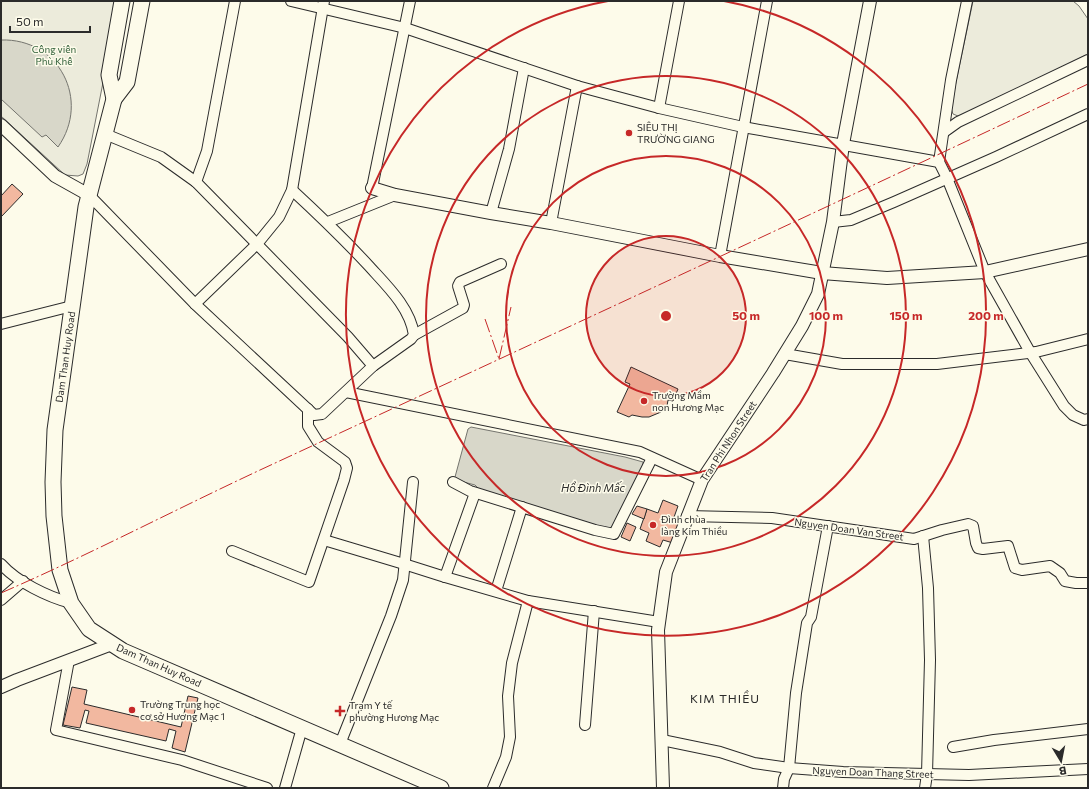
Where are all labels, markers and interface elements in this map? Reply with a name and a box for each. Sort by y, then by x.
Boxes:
scale bar [10,8,90,34]
text: 50 m [16,14,44,28]
park label: Công viên Phù Khê [32,43,76,67]
place label: SIÊU THỊ TRƯỜNG GIANG [637,121,715,145]
marker: SIÊU THỊ TRƯỜNG GIANG [624,128,634,138]
text: 50 m [732,308,760,322]
text: 100 m [809,308,843,322]
text: 150 m [889,308,923,322]
text: 200 m [968,308,1004,322]
centre of rings [659,309,673,323]
street label: Dam Than Huy Road [53,311,77,403]
place label: Trường Mầm non Hương Mạc [652,389,724,413]
marker: Trường Mầm non Hương Mạc [639,396,649,406]
street label: Tran Phi Nhon Street [697,398,759,484]
water label: Hồ Đình Mấc [561,480,626,494]
place label: Đình chùa làng Kim Thiều [660,513,727,537]
street label: Nguyen Doan Van Street [794,515,904,543]
marker: Đình chùa làng Kim Thiều [648,520,658,530]
street label: Dam Than Huy Road [115,641,204,689]
district label: KIM THIỀU [690,690,760,705]
place label: Trường Trung học cơ sở Hương Mạc 1 [140,698,225,722]
place label: Trạm Y tế phường Hương Mạc [349,699,439,723]
marker: Trường Trung học cơ sở Hương Mạc 1 [127,705,137,715]
marker: Trạm Y tế phường Hương Mạc [334,705,346,717]
north arrow [1041,741,1081,781]
street label: Nguyen Doan Thang Street [812,764,934,780]
text: B [1058,764,1068,778]

